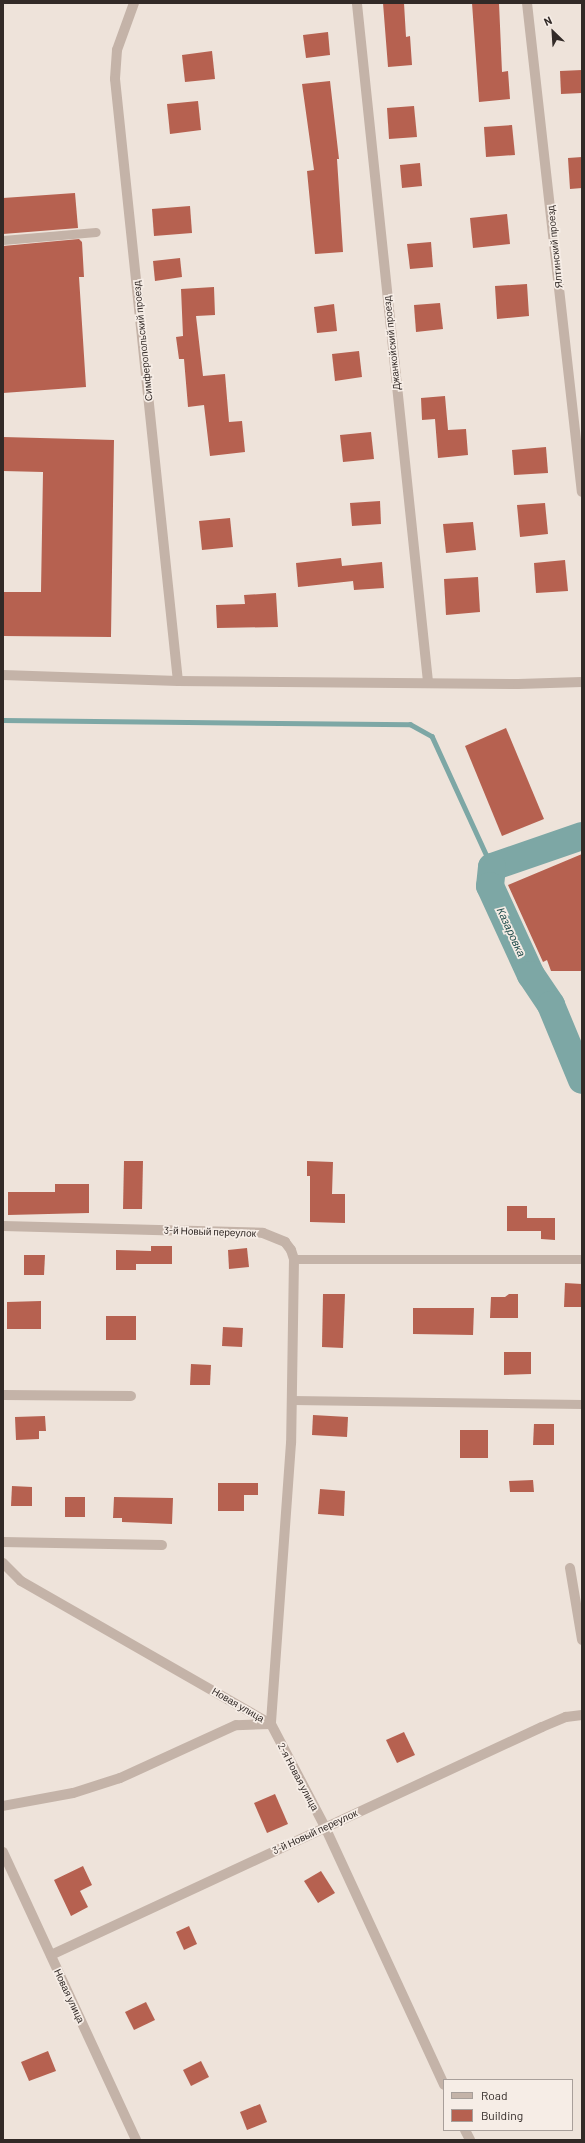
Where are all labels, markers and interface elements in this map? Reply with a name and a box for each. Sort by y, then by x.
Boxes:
north arrow [533,12,573,52]
text: N [542,13,554,28]
street label: Ялтинский проезд [545,205,565,289]
street label: Симферопольский проезд [131,280,155,402]
street label: Джанкойский проезд [381,295,403,391]
water label: Казаровка [494,905,528,959]
street label: 3-й Новый переулок [164,1224,256,1240]
street label: Новая улица [210,1685,266,1725]
street label: 2-я Новая улица [275,1741,321,1813]
street label: 3-й Новый переулок [271,1807,359,1857]
street label: Новая улица [51,1967,87,2025]
legend [443,2079,573,2131]
text: Road [481,2088,508,2102]
text: Building [481,2108,523,2122]

